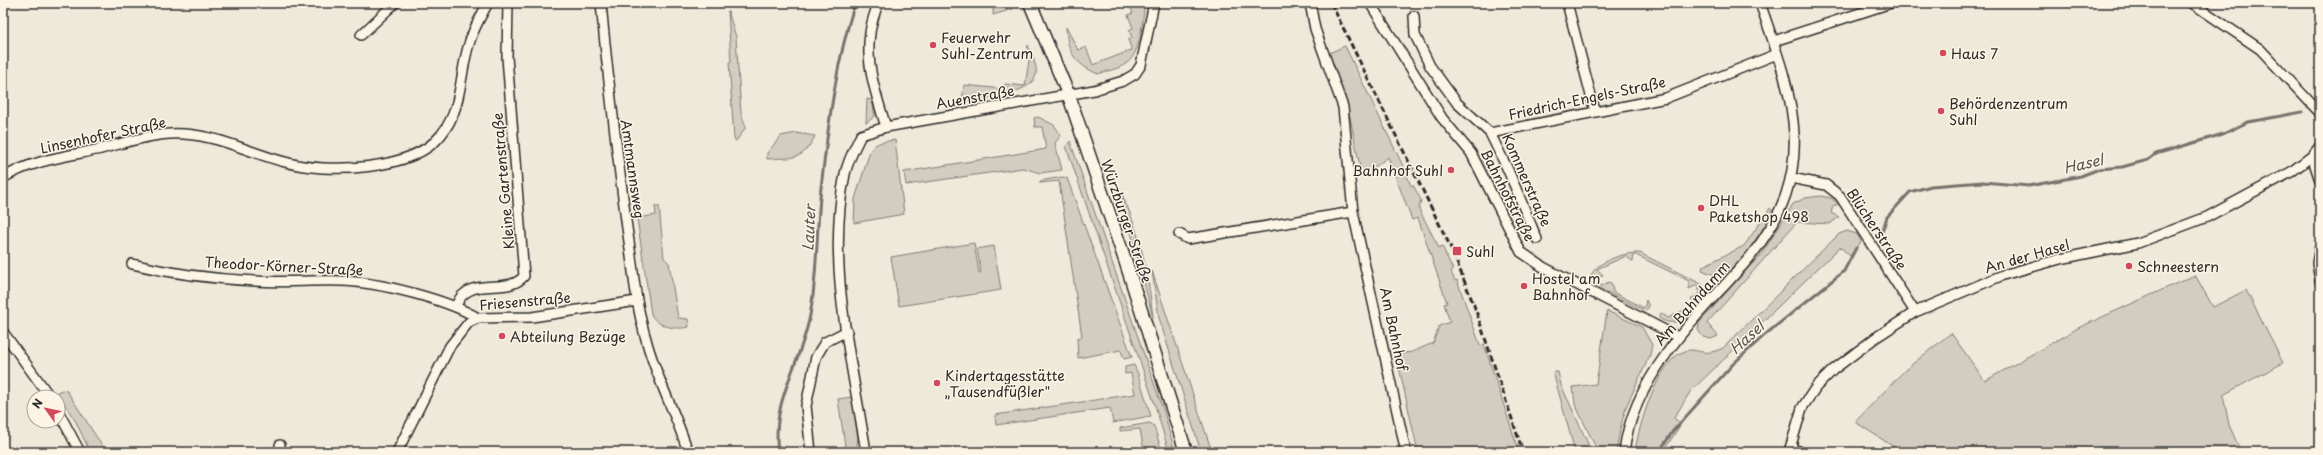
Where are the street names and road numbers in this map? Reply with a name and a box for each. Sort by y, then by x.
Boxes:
street label: Friedrich-Engels-Straße [1507,71,1667,125]
street label: Auenstraße [934,80,1016,114]
street label: Linsenhofer Straße [38,111,168,159]
street label: Kleine Gartenstraße [487,112,519,250]
street label: Amtmannsweg [616,118,650,220]
street label: Kommerstraße [1497,130,1557,230]
street label: Bahnhofstraße [1476,145,1540,245]
street label: Würzburger Straße [1096,157,1158,285]
street label: Blücherstraße [1842,184,1912,274]
street label: An der Hasel [1982,234,2072,278]
street label: Theodor-Körner-Straße [204,251,364,281]
street label: Am Bahndamm [1649,256,1735,350]
street label: Am Bahnhof [1375,285,1413,374]
street label: Friesenstraße [478,287,572,315]

